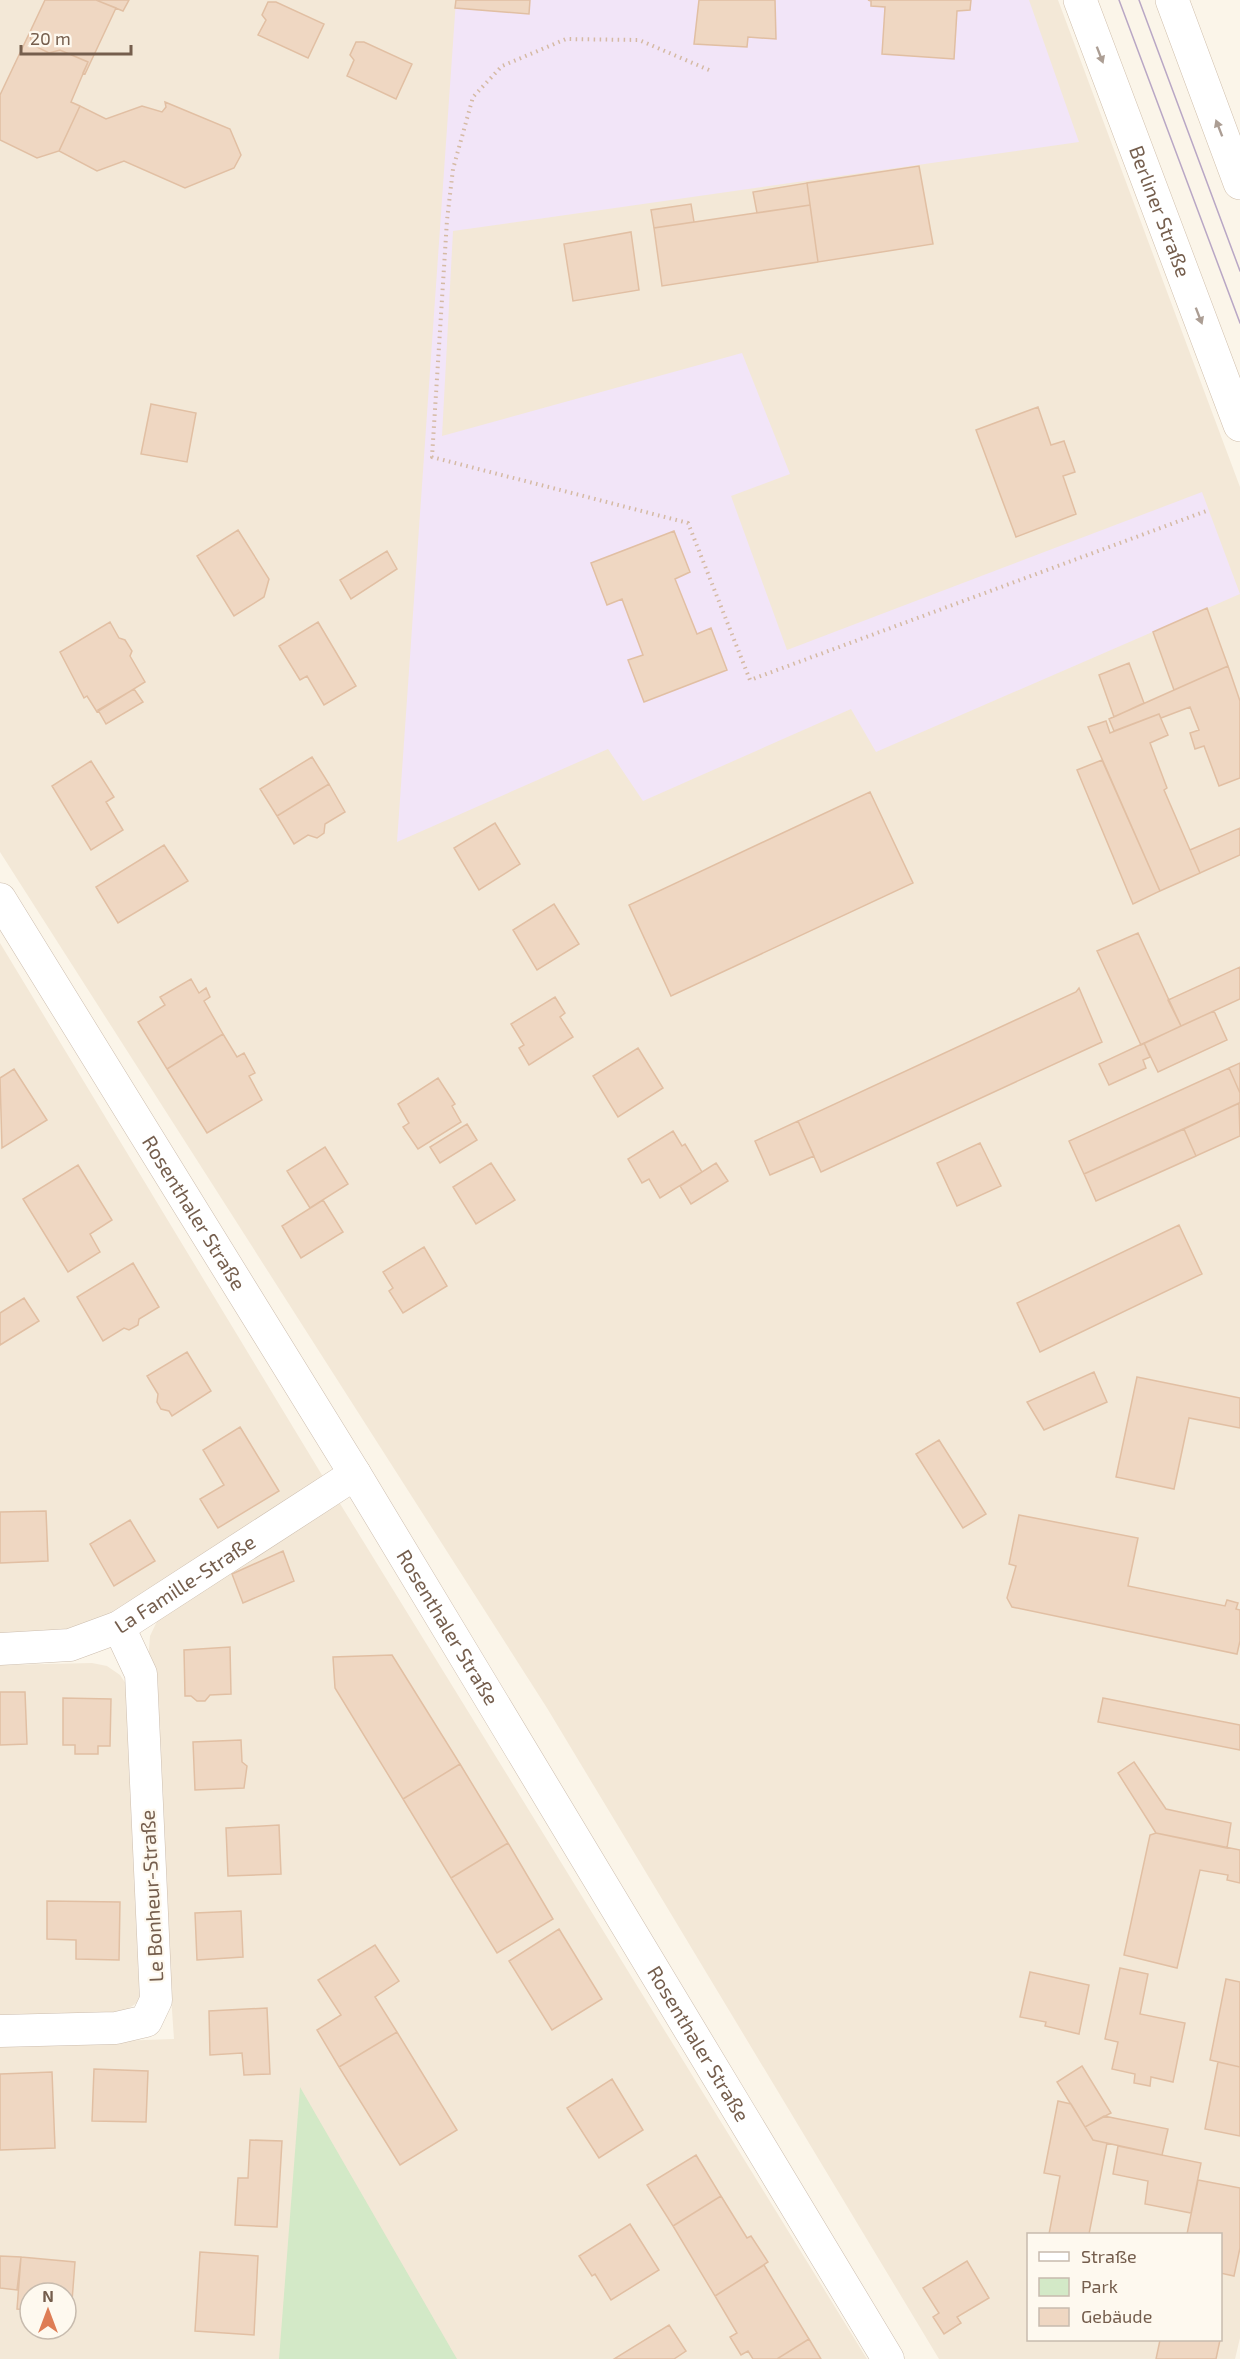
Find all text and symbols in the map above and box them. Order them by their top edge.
scale bar [21,18,130,56]
text: 20 m [30,27,71,49]
one-way arrow [1096,46,1106,64]
one-way arrow [1214,119,1224,137]
street label: Berliner Straße [1125,142,1196,280]
one-way arrow [1195,307,1204,325]
street label: Rosenthaler Straße [138,1131,251,1294]
street label: La Famille-Straße [110,1529,259,1638]
street label: Rosenthaler Straße [392,1545,504,1709]
street label: Le Bonheur-Straße [135,1809,167,1983]
street label: Rosenthaler Straße [643,1961,755,2125]
legend [1027,2233,1222,2341]
text: Straße [1081,2245,1137,2267]
text: Park [1081,2275,1118,2297]
north arrow [18,2281,78,2341]
text: N [42,2286,54,2305]
text: Gebäude [1081,2305,1152,2327]

